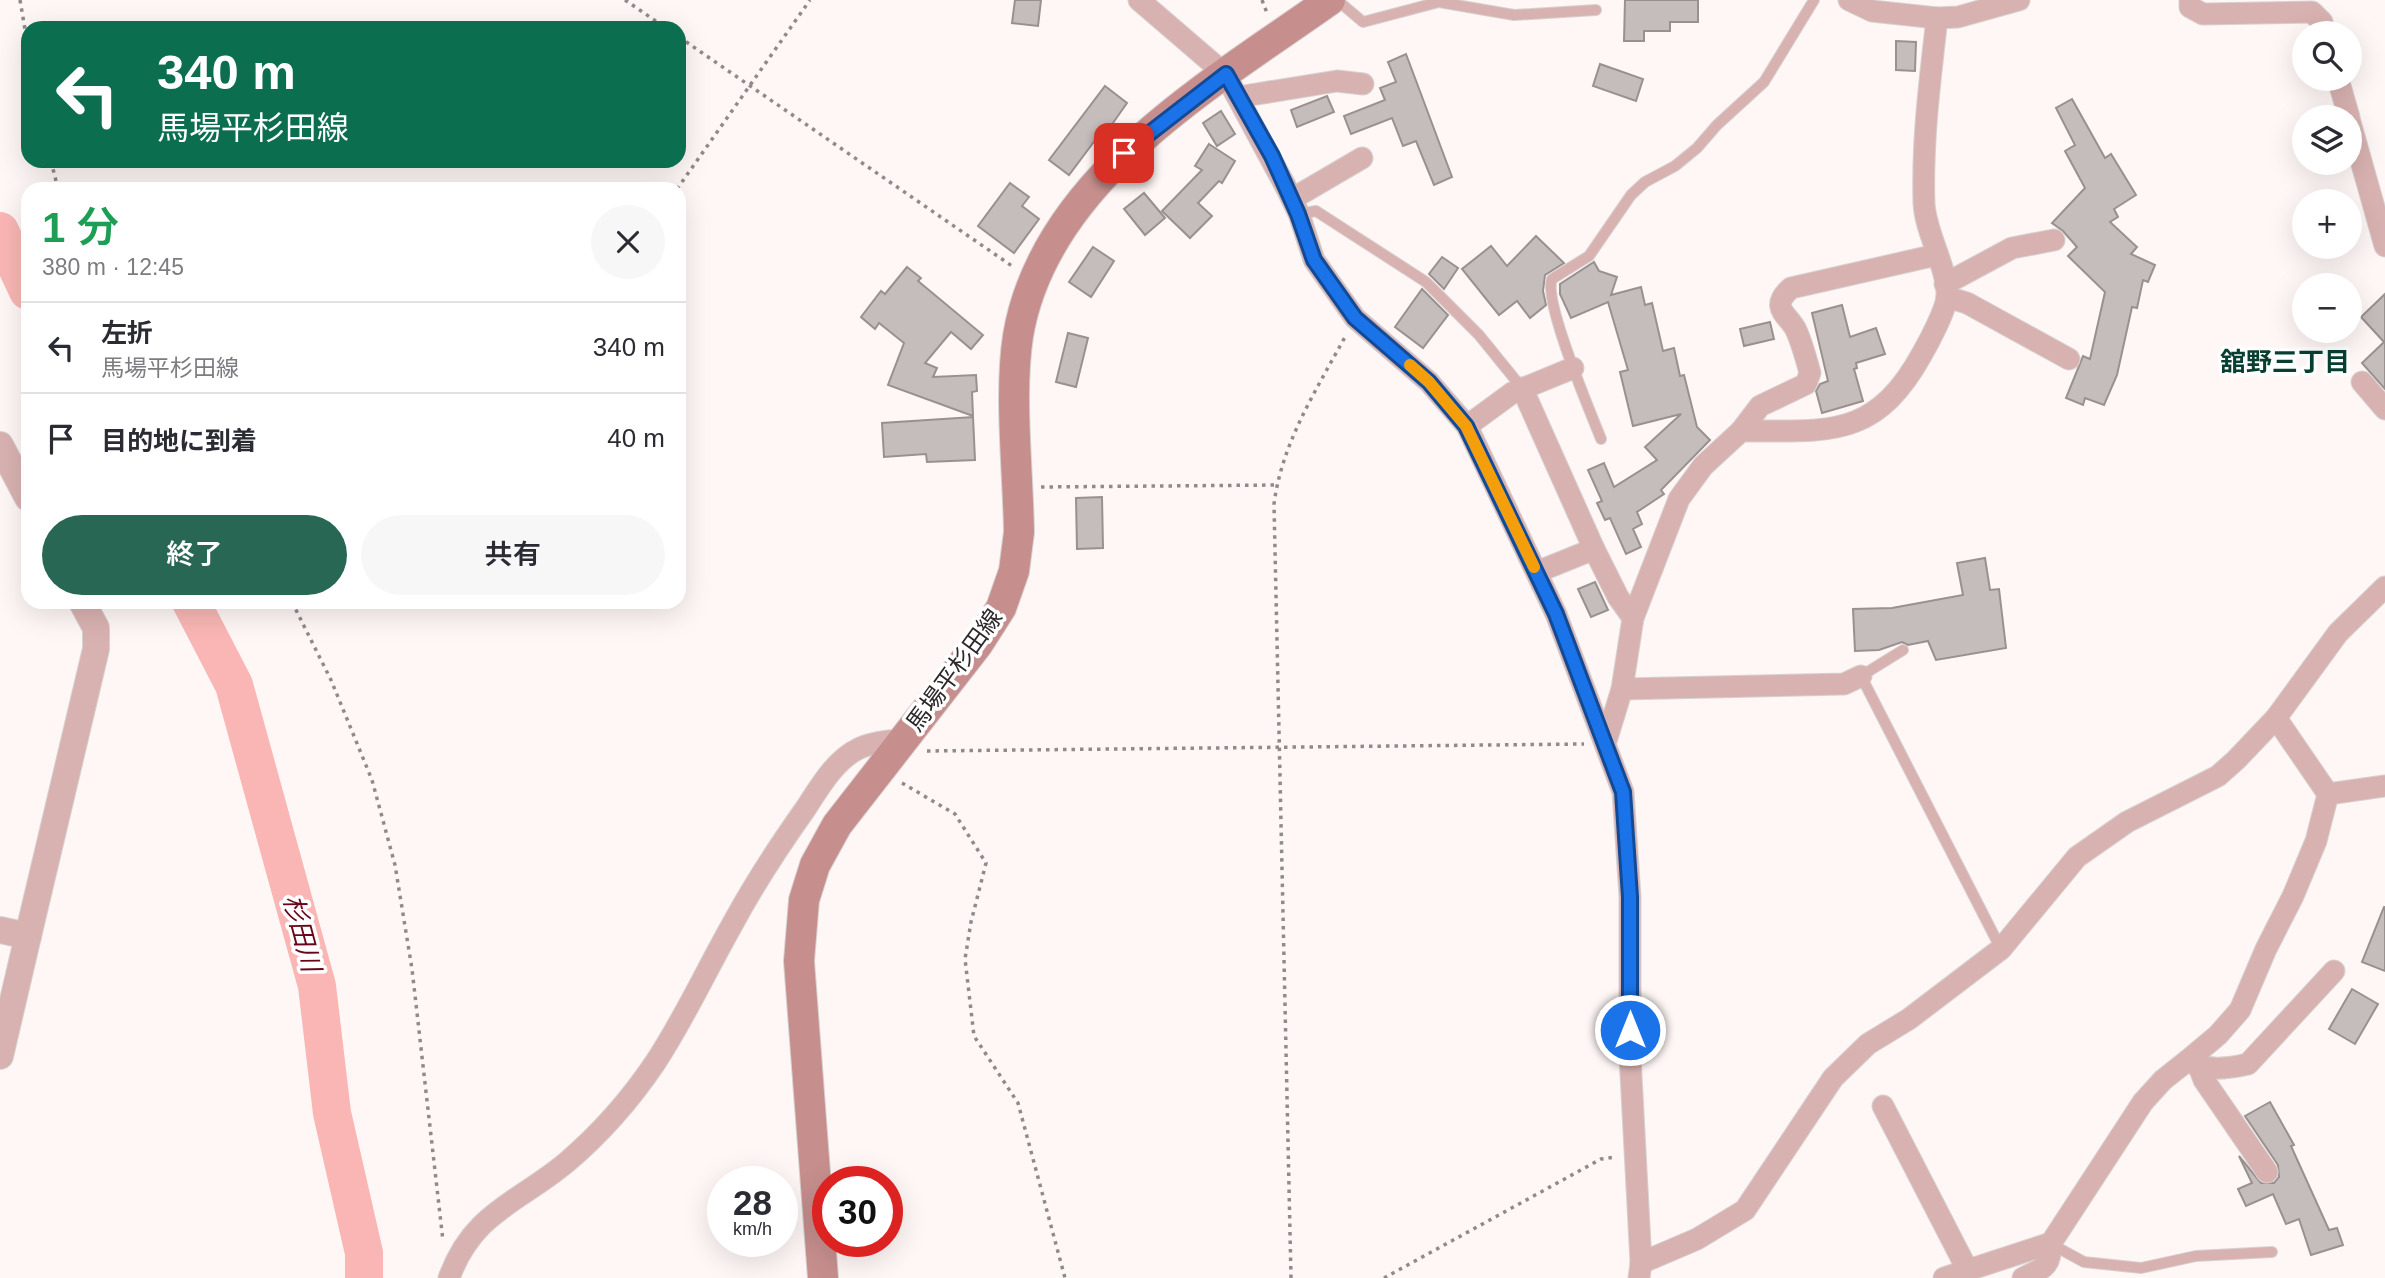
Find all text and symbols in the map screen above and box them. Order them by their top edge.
map controls [2292,21,2362,343]
button: search [2292,21,2362,91]
text: 340 m [157,45,296,99]
icon: left [42,49,133,140]
button: layers [2292,105,2362,175]
text: 馬場平杉田線 [157,110,349,146]
pin [1094,123,1154,183]
icon: arrive [1105,134,1143,172]
button: + [2292,189,2362,259]
text: 1 分 [42,204,119,251]
button: close [591,205,665,279]
text: 380 m · 12:45 [42,254,184,280]
button: − [2292,273,2362,343]
text: 左折 [101,318,153,348]
icon: left [42,329,80,367]
text: 340 m [593,332,665,362]
district label: 舘野三丁目 [2220,347,2350,377]
text: 馬場平杉田線 [101,355,239,381]
icon: arrive [42,420,80,458]
text: 40 m [607,423,665,453]
text: 目的地に到着 [101,426,257,456]
button: 終了 [42,515,347,595]
button: 共有 [361,515,665,595]
street label: 馬場平杉田線 [901,604,1007,736]
water label: 杉田川 [277,891,327,977]
position arrow [1593,993,1667,1067]
speed limit sign: 30 [812,1166,903,1257]
text: 28 [733,1183,772,1222]
text: km/h [733,1219,772,1239]

